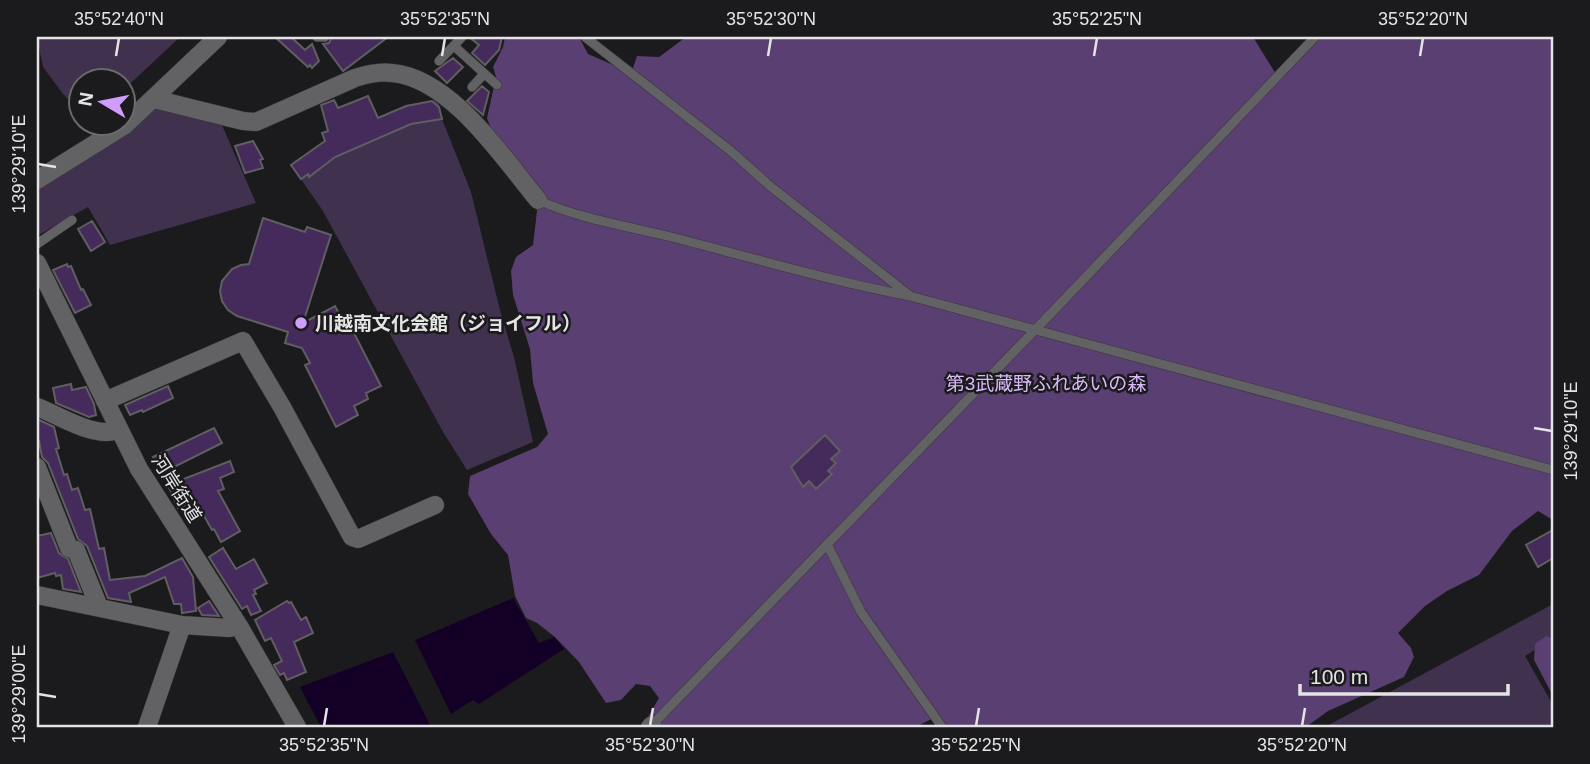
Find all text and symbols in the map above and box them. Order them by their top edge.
text: 35°52'40"N [74,9,164,29]
text: 35°52'35"N [400,9,490,29]
text: 35°52'30"N [726,9,816,29]
text: 35°52'25"N [1052,9,1142,29]
text: 35°52'20"N [1378,9,1468,29]
north arrow [66,66,136,136]
text: N [74,91,97,108]
text: 139°29'10"E [9,114,29,214]
place label: 川越南文化会館（ジョイフル） [315,313,581,334]
marker: 川越南文化会館（ジョイフル） [293,315,309,331]
park label: 第3武蔵野ふれあいの森 [946,373,1146,394]
text: 139°29'10"E [1561,381,1581,481]
street label: 河岸街道 [148,450,206,526]
text: 139°29'00"E [9,644,29,744]
scale bar [1300,652,1508,696]
text: 100 m [1310,665,1368,688]
text: 35°52'35"N [279,735,369,755]
text: 35°52'30"N [605,735,695,755]
text: 35°52'25"N [931,735,1021,755]
text: 35°52'20"N [1257,735,1347,755]

